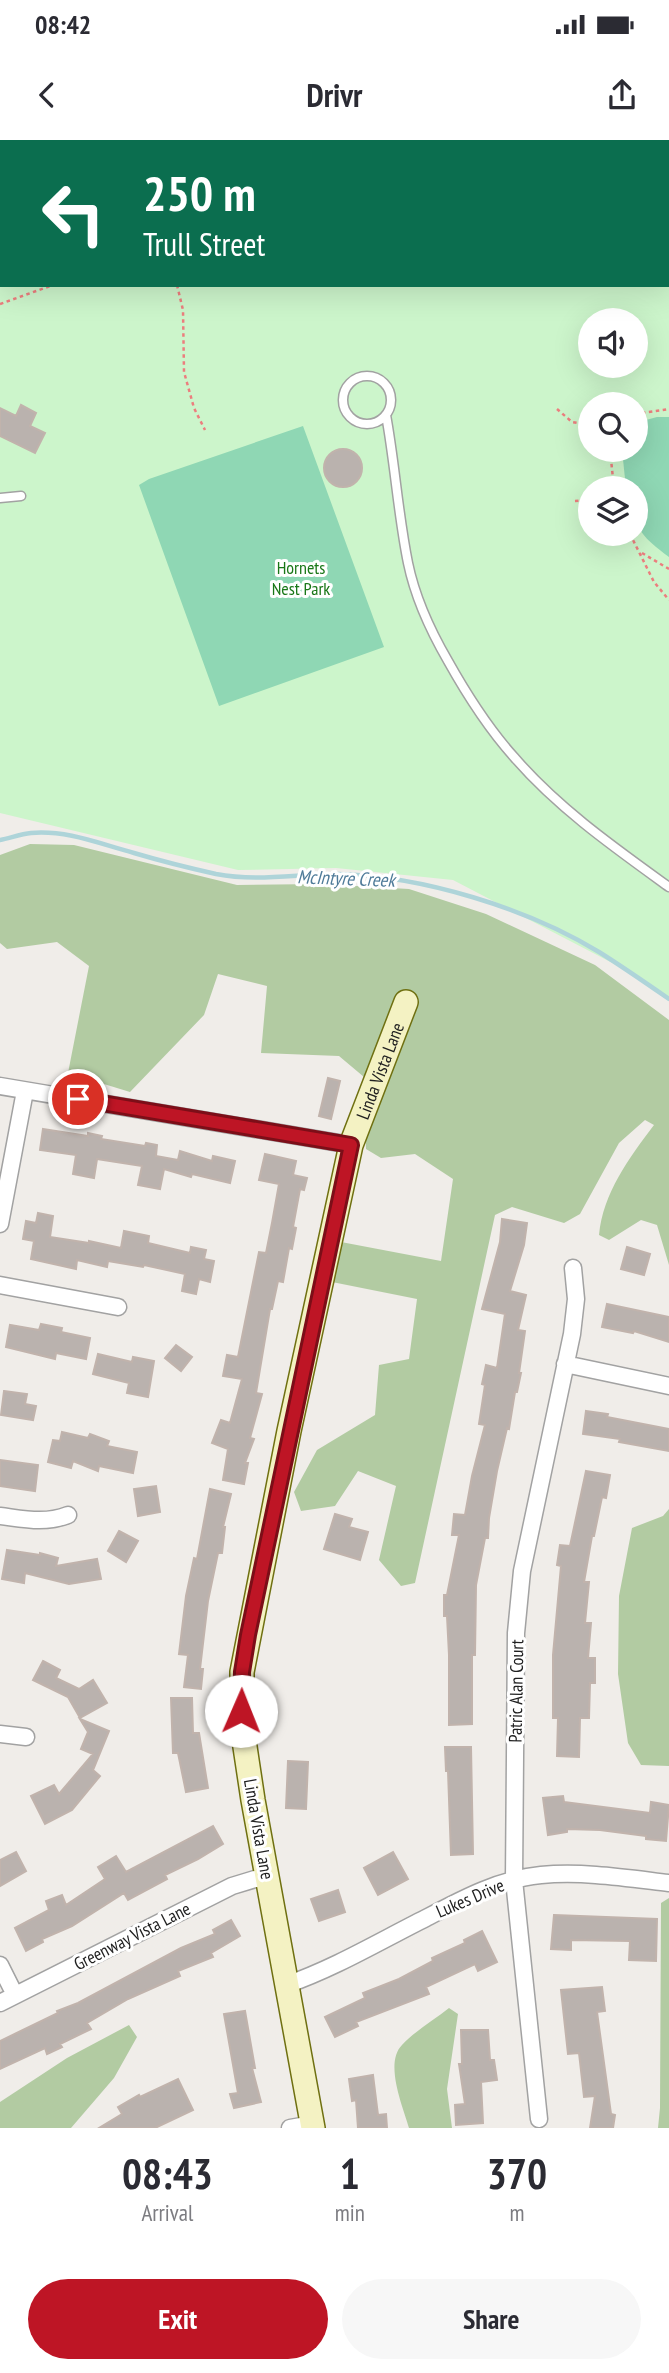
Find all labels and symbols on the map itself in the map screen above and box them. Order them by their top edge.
park label: Hornets Nest Park [272,556,330,600]
water label: McIntyre Creek [297,864,398,892]
street label: Linda Vista Lane [351,1019,409,1122]
pin [48,1069,108,1129]
street label: Patric Alan Court [504,1639,528,1743]
position arrow [204,1674,278,1748]
street label: Linda Vista Lane [239,1777,279,1881]
street label: Lukes Drive [432,1873,508,1923]
street label: Greenway Vista Lane [70,1897,194,1975]

